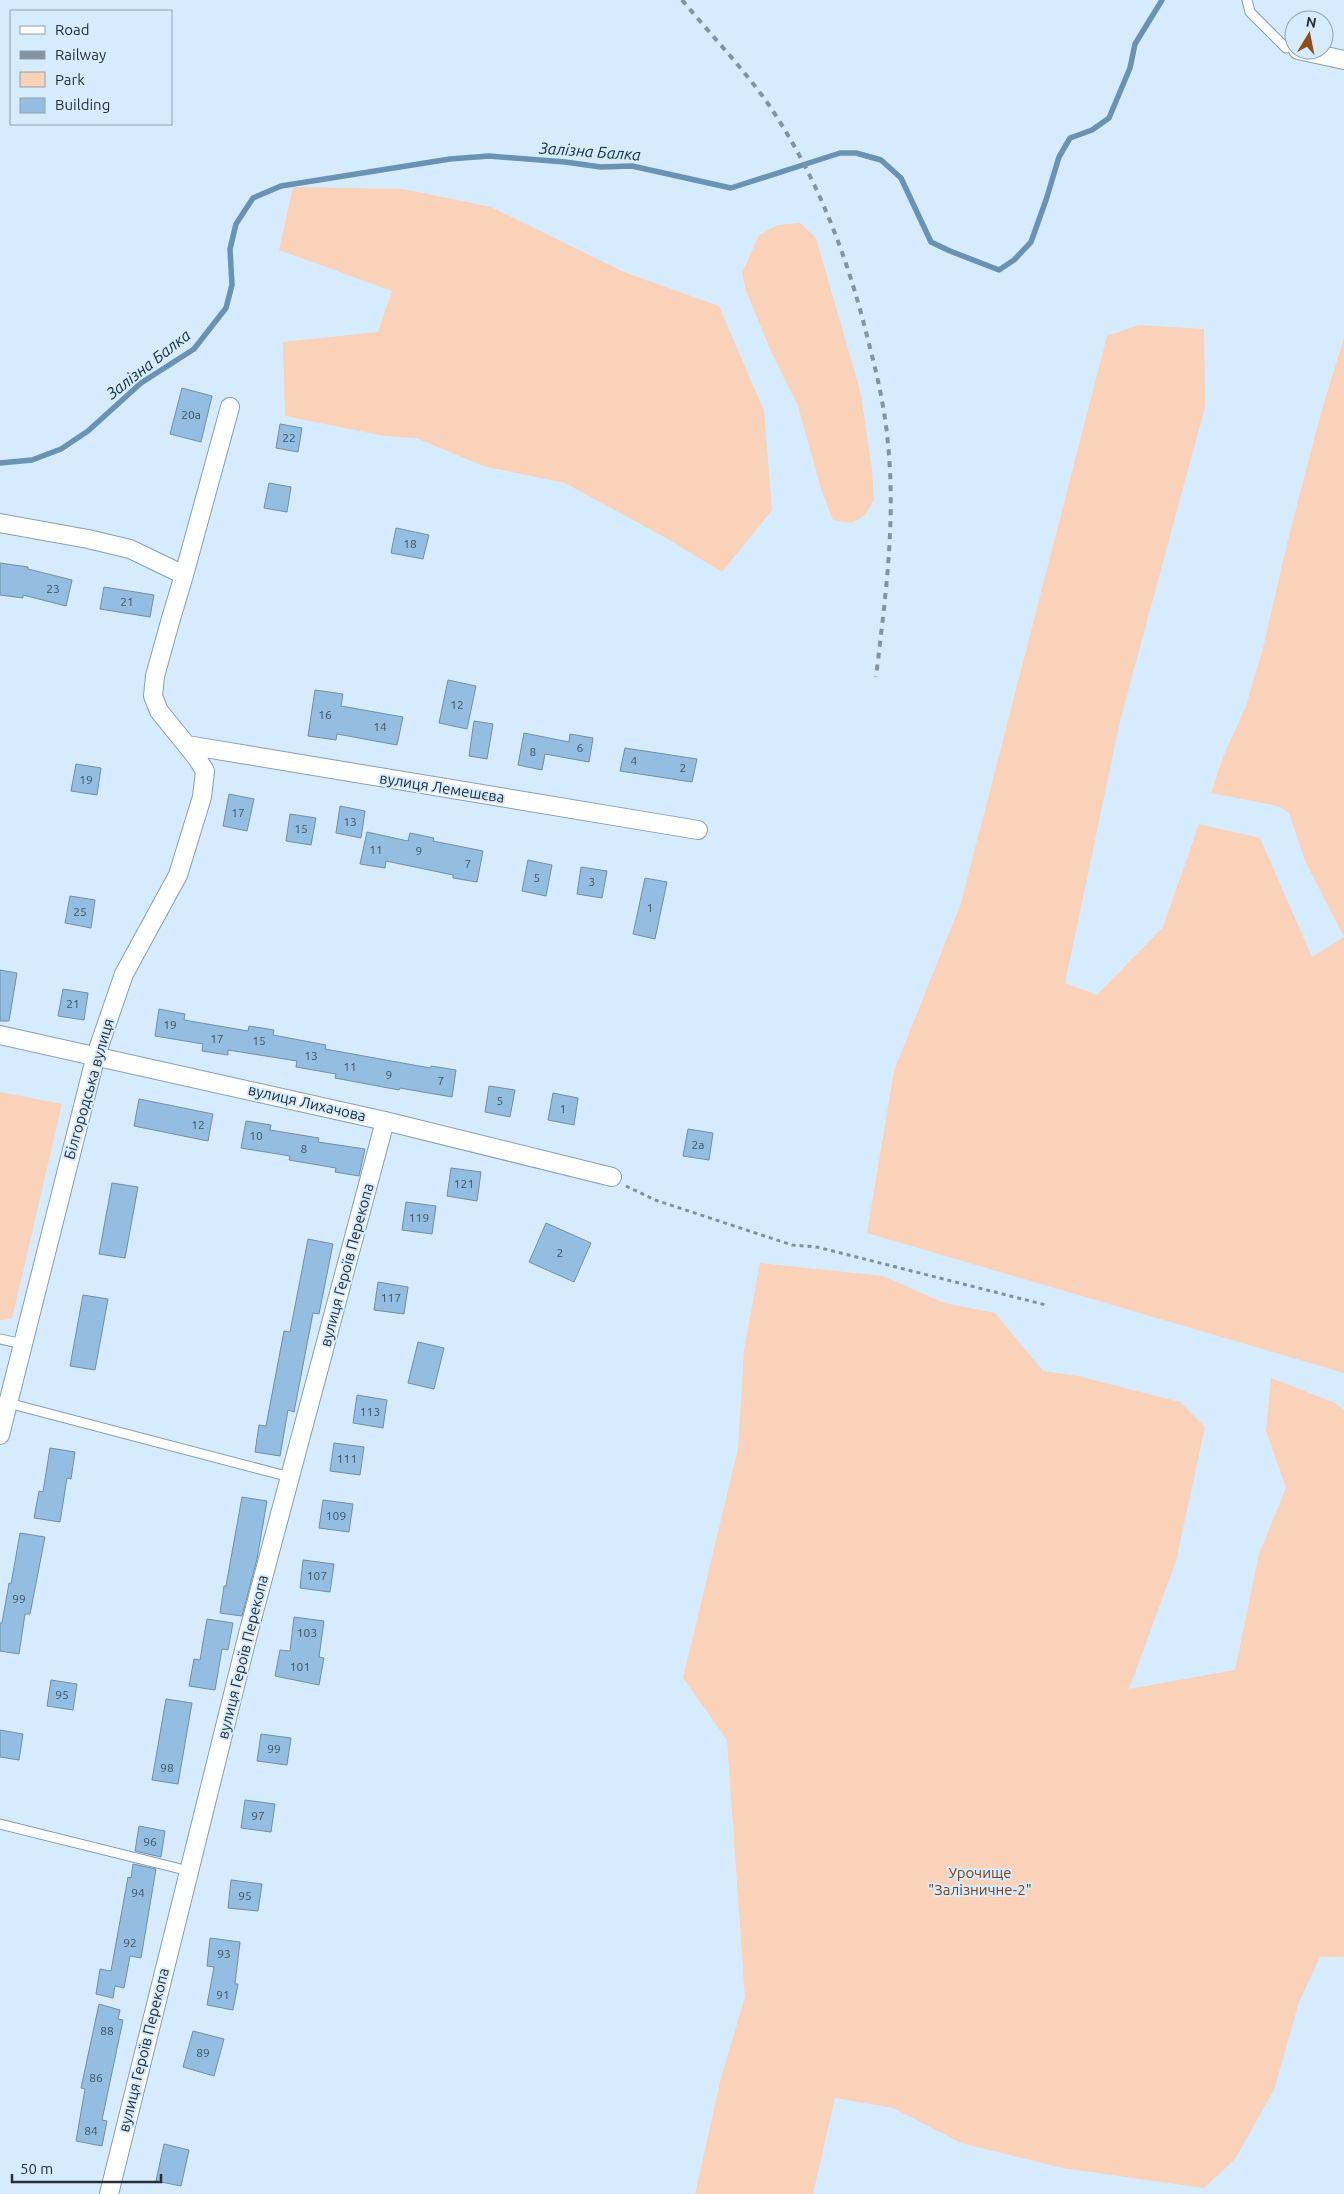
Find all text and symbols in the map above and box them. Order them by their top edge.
legend [10,10,172,125]
north arrow [1284,10,1334,60]
text: N [1305,13,1318,31]
text: Road [55,21,90,38]
text: Railway [55,46,106,63]
text: Park [55,71,85,88]
text: Building [55,96,110,113]
water label: Залізна Балка [538,138,642,164]
water label: Залізна Балка [102,325,194,403]
house number: 20а [181,408,201,421]
house number: 22 [282,431,296,444]
house number: 18 [403,537,417,550]
house number: 23 [46,582,60,595]
house number: 21 [120,595,134,608]
house number: 12 [450,698,464,711]
house number: 16 [318,708,332,721]
house number: 14 [373,720,387,733]
house number: 6 [577,741,584,754]
house number: 8 [530,745,537,758]
house number: 4 [631,754,638,767]
house number: 2 [680,761,686,774]
street label: вулиця Лемешєва [378,769,506,806]
house number: 19 [79,773,93,786]
house number: 17 [231,806,245,819]
house number: 13 [343,815,357,828]
house number: 15 [294,822,308,835]
house number: 11 [369,843,383,856]
house number: 9 [416,844,422,857]
house number: 7 [465,857,471,870]
house number: 5 [534,871,540,884]
house number: 3 [589,875,595,888]
house number: 1 [647,901,653,914]
house number: 25 [73,905,87,918]
house number: 21 [66,997,80,1010]
street label: Білгородська вулиця [60,1016,117,1161]
house number: 19 [163,1018,177,1031]
house number: 17 [210,1032,224,1045]
house number: 15 [252,1034,266,1047]
house number: 13 [304,1049,318,1062]
house number: 11 [343,1060,357,1073]
house number: 9 [386,1068,392,1081]
house number: 7 [438,1074,444,1087]
street label: вулиця Лихачова [247,1081,368,1124]
house number: 5 [497,1094,503,1107]
house number: 1 [560,1102,566,1115]
house number: 12 [191,1118,205,1131]
house number: 10 [249,1129,263,1142]
house number: 2а [692,1138,704,1151]
house number: 8 [301,1142,308,1155]
house number: 121 [454,1177,474,1190]
street label: вулиця Героїв Перекопа [316,1181,377,1348]
house number: 119 [409,1211,429,1224]
house number: 2 [557,1246,563,1259]
house number: 117 [381,1291,401,1304]
house number: 113 [360,1405,380,1418]
house number: 111 [337,1452,357,1465]
house number: 109 [326,1509,346,1522]
house number: 107 [307,1569,327,1582]
street label: вулиця Героїв Перекопа [214,1573,271,1741]
house number: 99 [12,1592,26,1605]
house number: 103 [297,1626,317,1639]
house number: 101 [290,1660,310,1673]
house number: 95 [55,1688,69,1701]
house number: 99 [267,1742,281,1755]
house number: 98 [160,1761,174,1774]
house number: 97 [251,1809,265,1822]
house number: 96 [143,1835,157,1848]
park label: Урочище "Залізничне-2" [928,1864,1032,1898]
house number: 94 [131,1886,145,1899]
house number: 95 [238,1889,252,1902]
house number: 92 [123,1936,137,1949]
house number: 93 [217,1947,231,1960]
street label: вулиця Героїв Перекопа [115,1966,172,2134]
house number: 91 [216,1988,230,2001]
house number: 88 [100,2024,114,2037]
house number: 89 [196,2046,210,2059]
house number: 86 [89,2071,103,2084]
house number: 84 [84,2124,98,2137]
scale bar [12,2152,161,2184]
text: 50 m [20,2160,53,2177]

